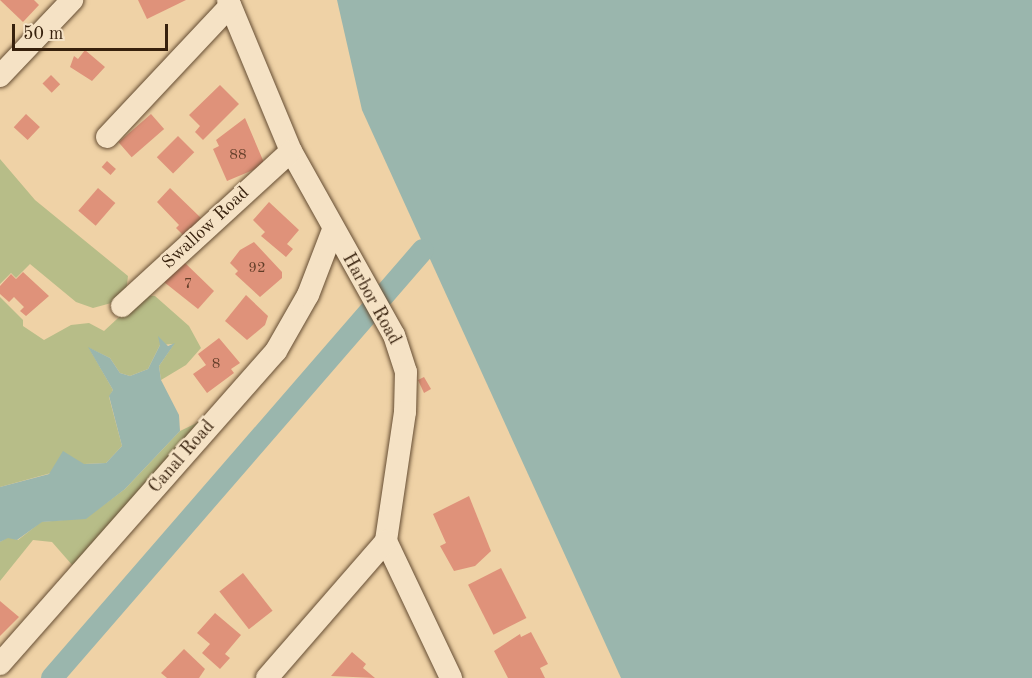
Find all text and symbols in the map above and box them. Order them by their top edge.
scale bar [15,12,171,50]
text: 50 m [23,25,63,43]
house number: 88 [229,147,247,165]
street label: Swallow Road [158,182,254,274]
street label: Harbor Road [337,250,405,348]
house number: 92 [248,260,266,278]
house number: 7 [184,276,192,294]
house number: 8 [212,356,220,374]
street label: Canal Road [144,416,220,498]

